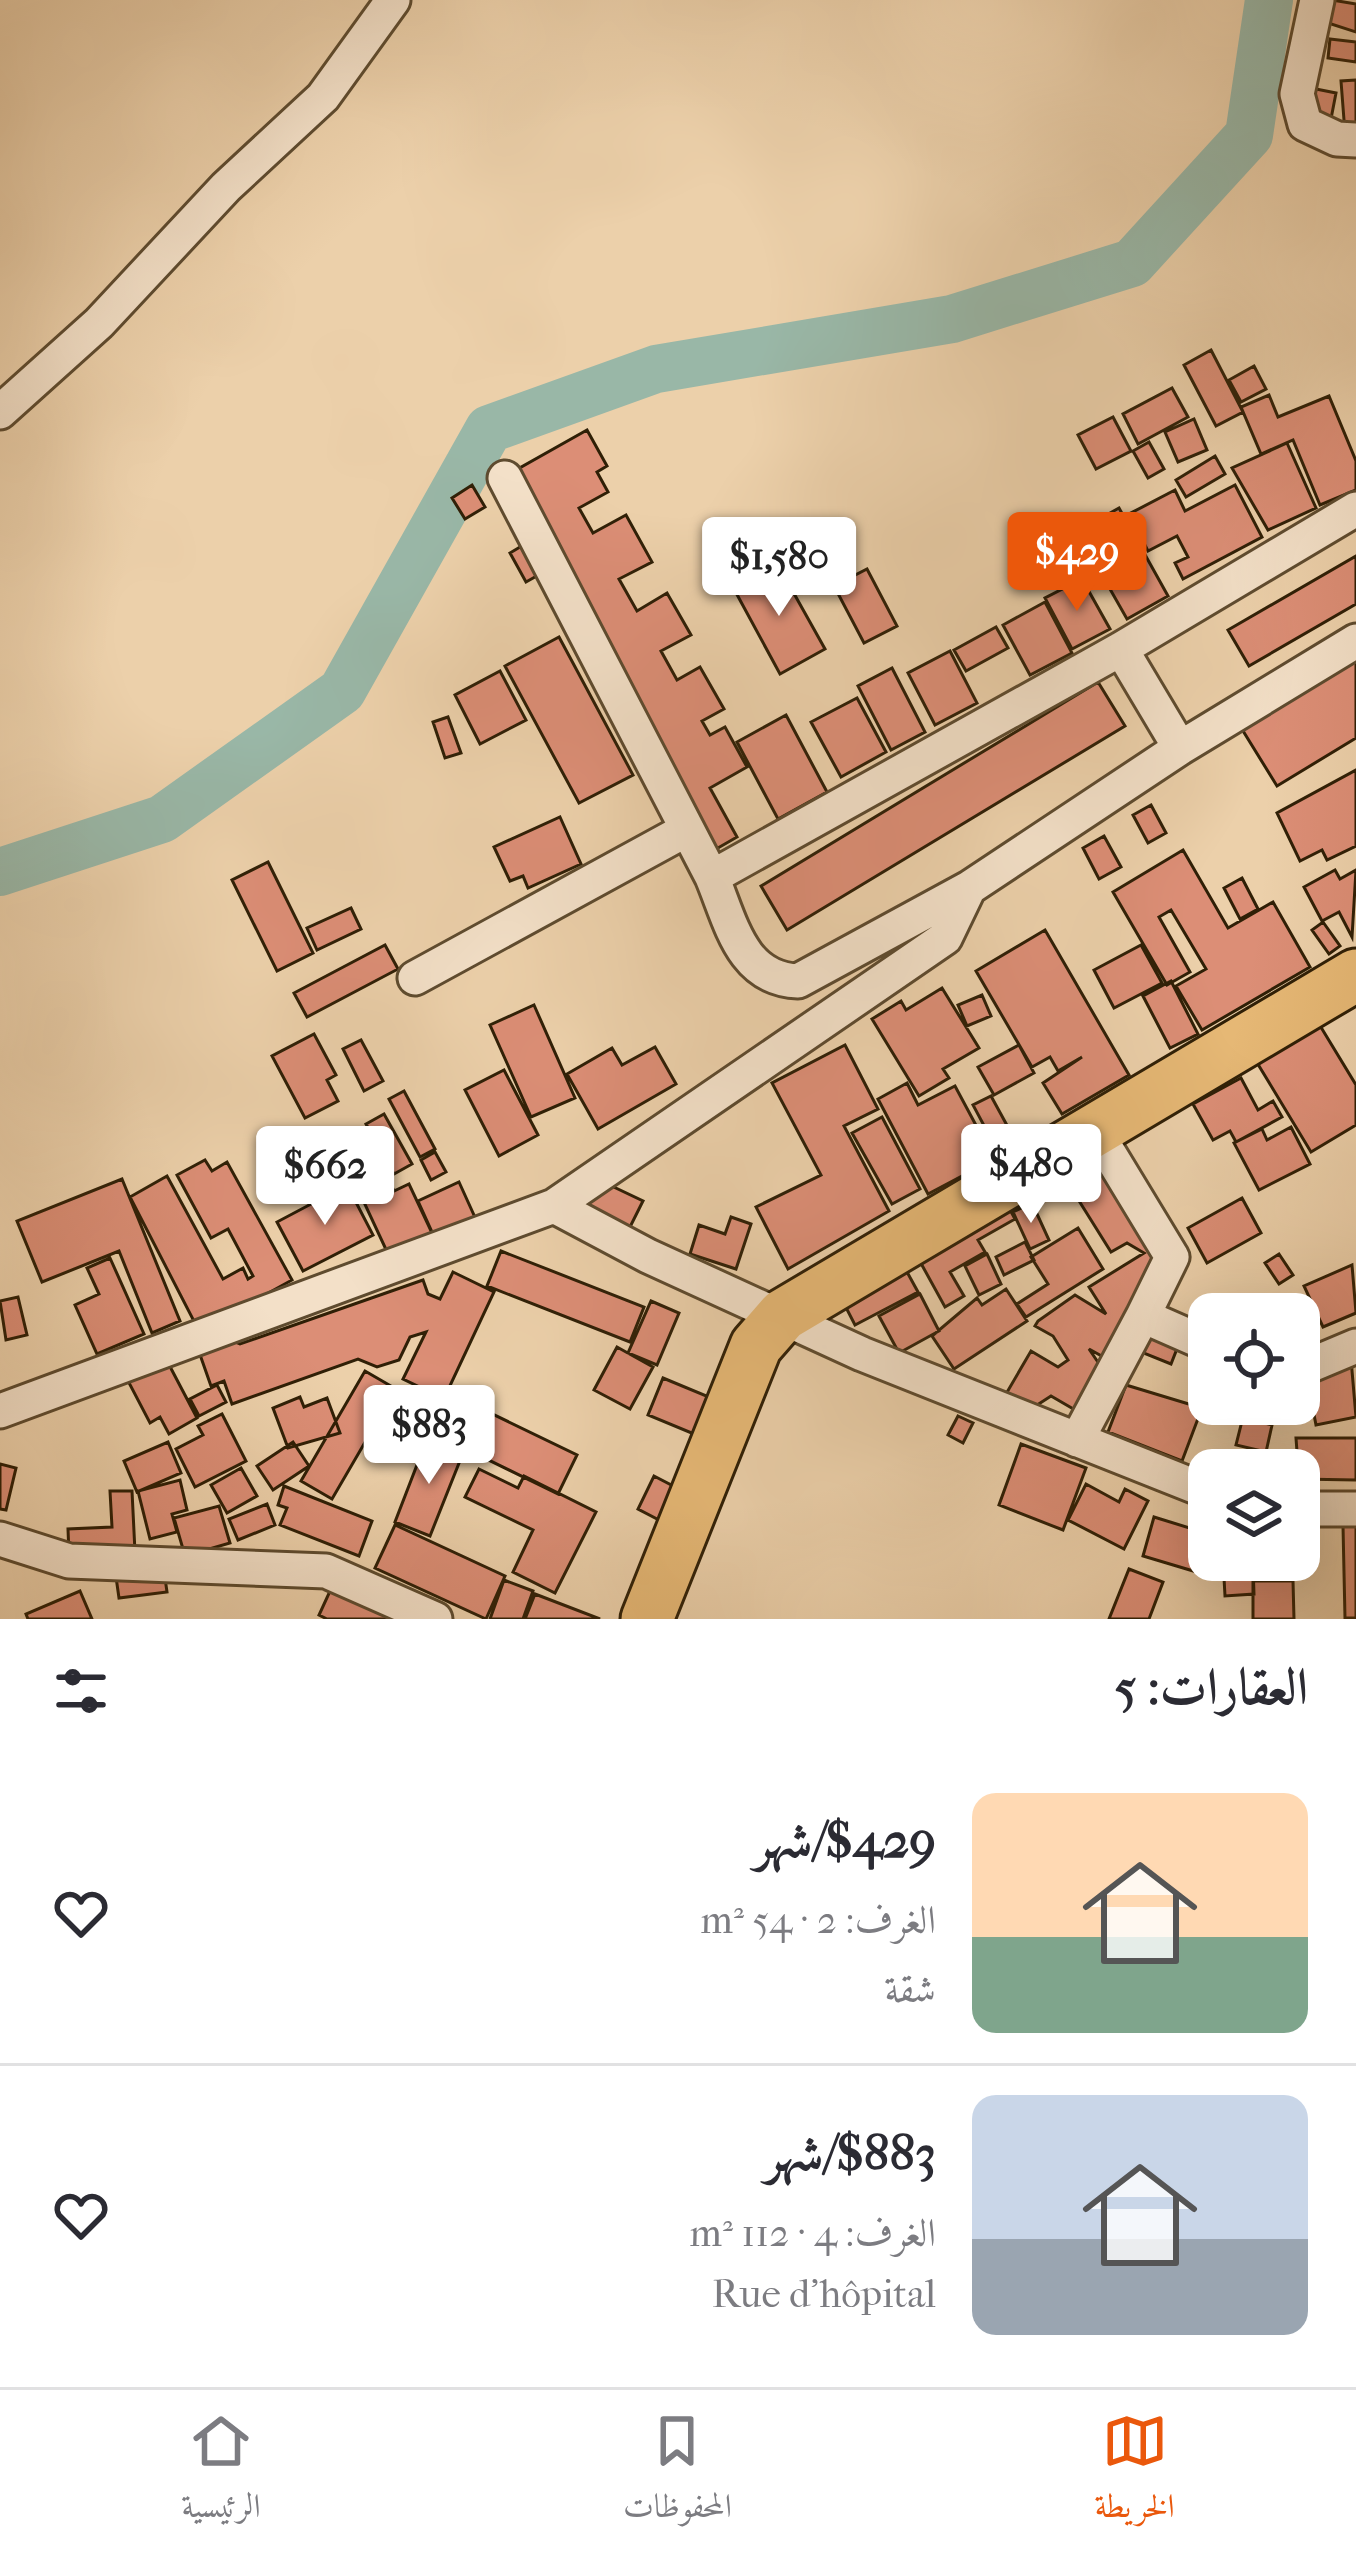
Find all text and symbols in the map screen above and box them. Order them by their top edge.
pin: $429 [1006,512,1148,614]
pin: $1,580 [681,517,877,619]
text: $429 [1035,528,1120,574]
text: $1,580 [729,533,829,579]
pin: $480 [960,1124,1102,1226]
pin: $662 [254,1126,396,1228]
text: $480 [988,1140,1074,1186]
text: $662 [283,1142,367,1188]
map controls [1188,1293,1320,1581]
button: locate [1188,1293,1320,1425]
pin: $883 [358,1385,500,1487]
text: $883 [391,1401,467,1447]
button: layers [1188,1449,1320,1581]
text: العقارات: 5 [1114,1657,1308,1717]
icon: filters [48,1658,114,1724]
text: $429/شهر [754,1810,936,1870]
icon: home [1068,1841,1212,1985]
icon: heart [48,1880,114,1946]
text: الغرف: 2 · 54 m² [701,1897,936,1943]
text: شقة [884,1966,936,2012]
text: $883/شهر [765,2123,936,2183]
icon: home [1068,2143,1212,2287]
icon: heart [48,2182,114,2248]
text: الغرف: 4 · 112 m² [690,2210,936,2256]
text: Rue d'hôpital [712,2271,936,2317]
tab: الرئيسية [181,2408,261,2538]
tab: المحفوظات [623,2408,732,2538]
tab: الخريطة [1094,2408,1175,2538]

